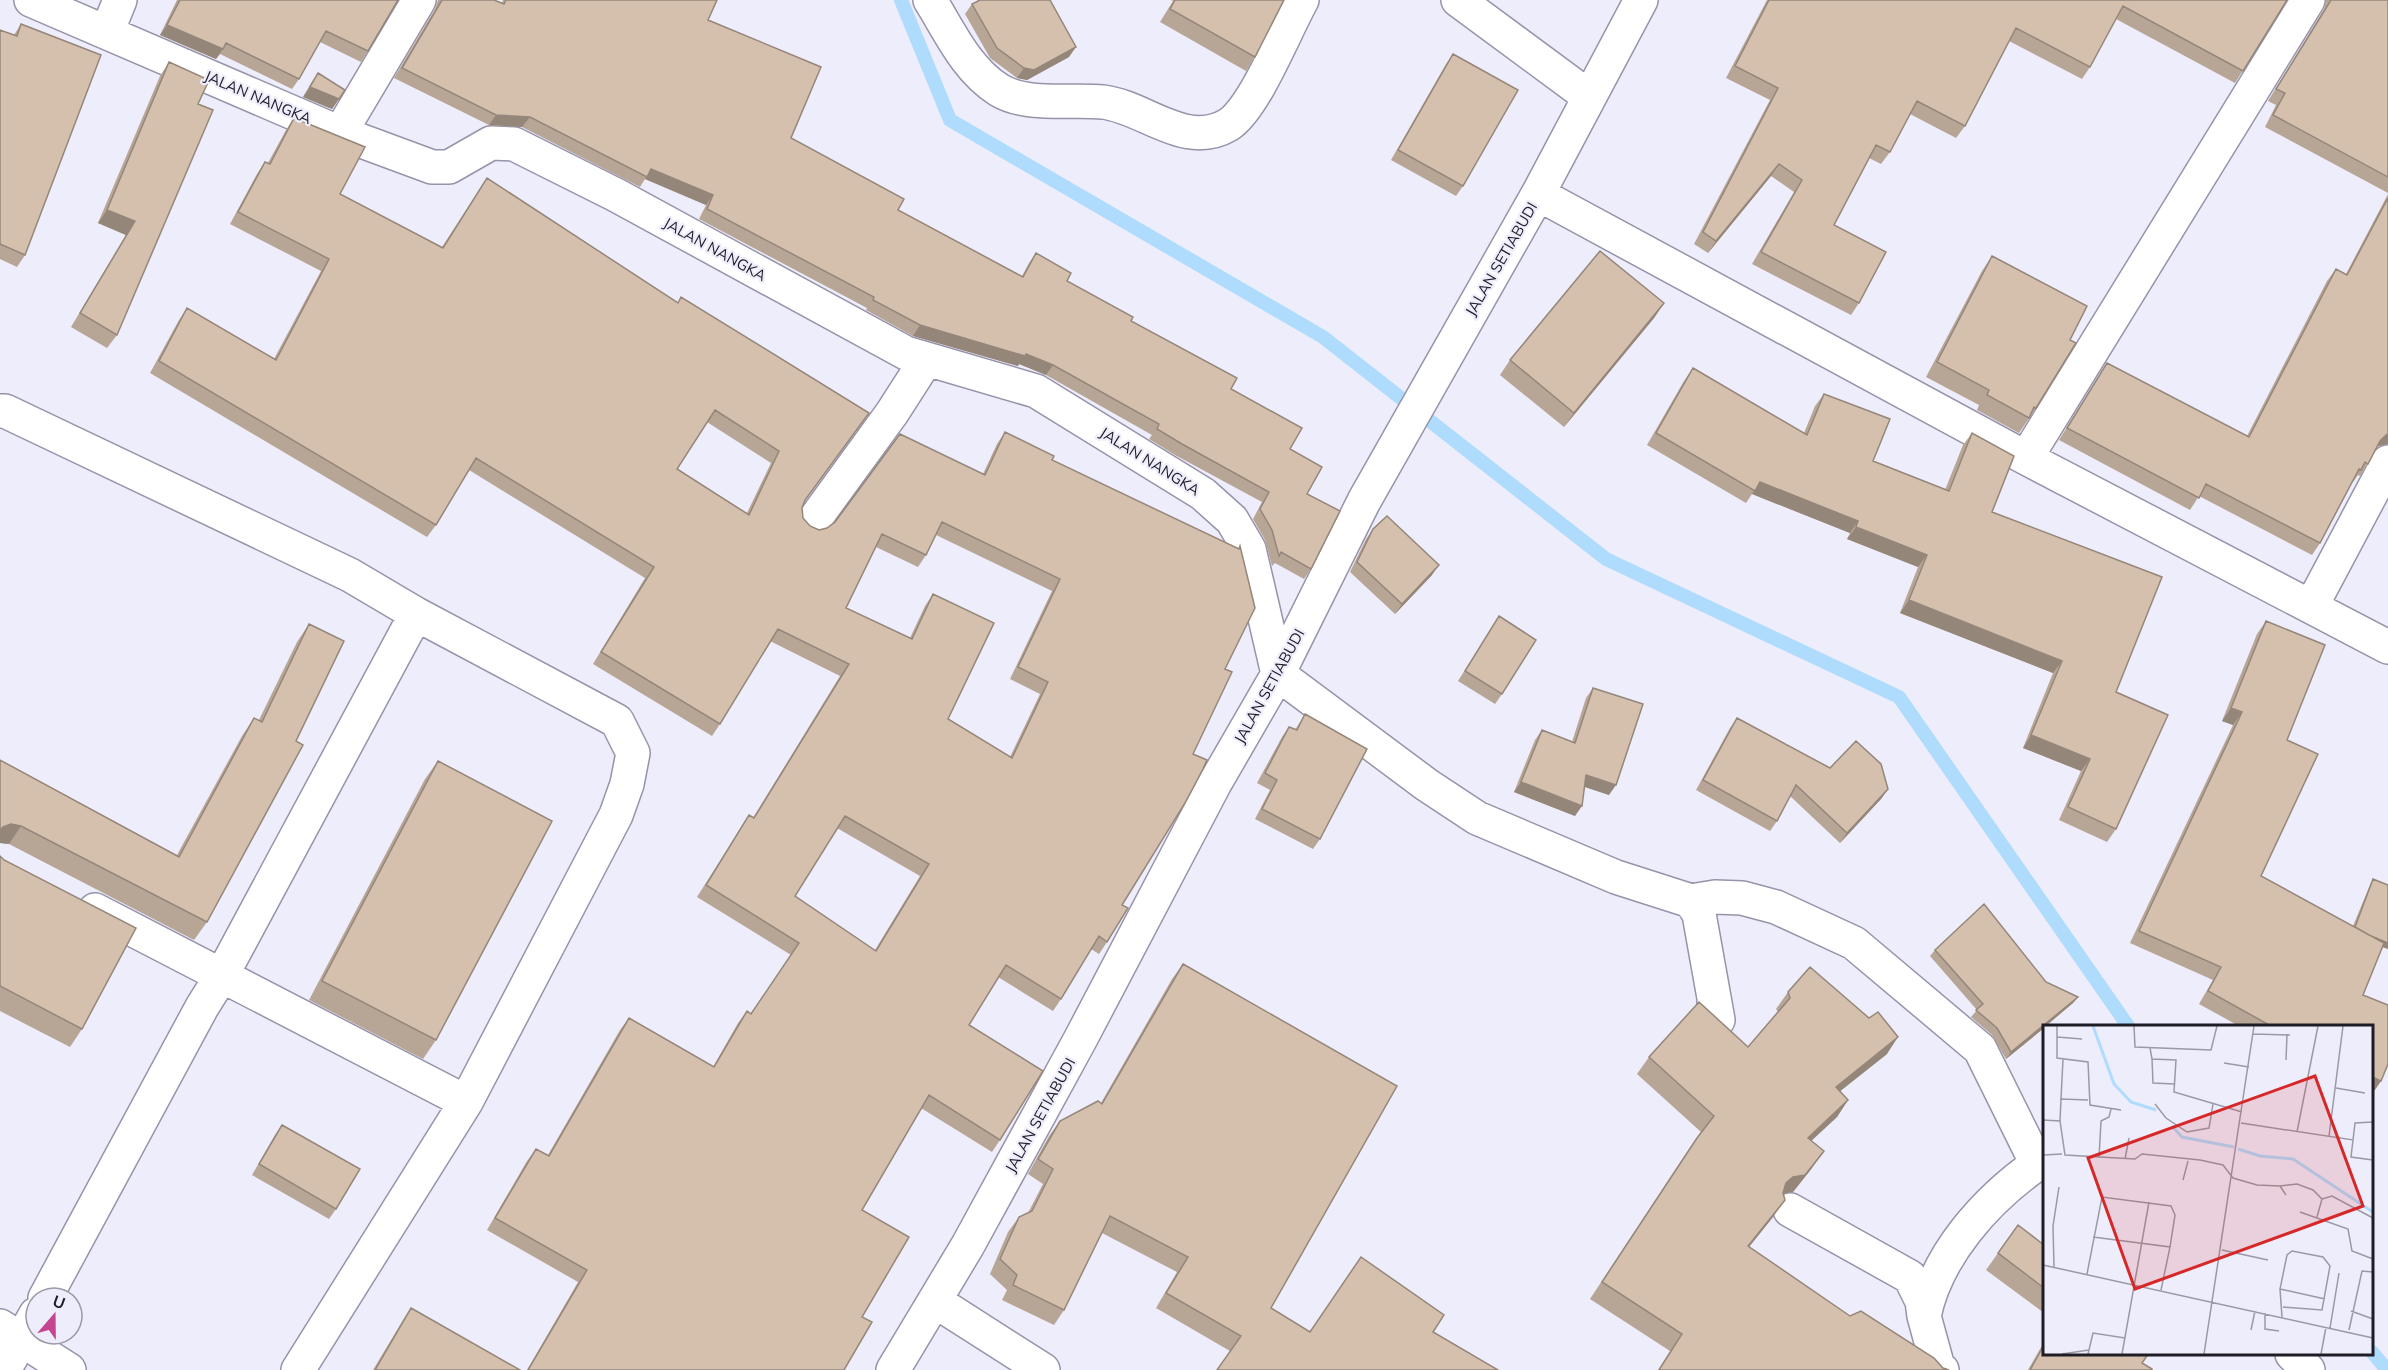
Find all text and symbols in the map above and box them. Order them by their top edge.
street label: JALAN NANGKA [202,66,314,128]
street label: JALAN SETIABUDI [1461,199,1541,319]
street label: JALAN NANGKA [660,213,770,285]
street label: JALAN NANGKA [1096,423,1204,499]
street label: JALAN SETIABUDI [1230,625,1308,747]
inset map [2043,1025,2373,1355]
street label: JALAN SETIABUDI [1001,1054,1079,1176]
north arrow [24,1286,84,1346]
text: U [50,1290,68,1313]

